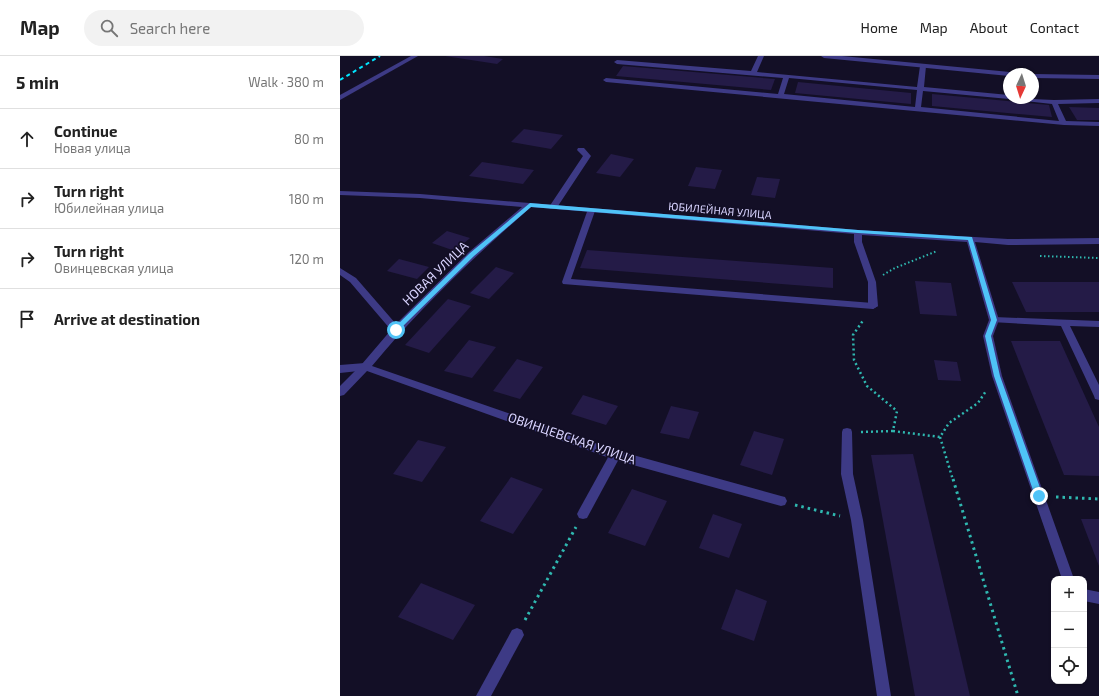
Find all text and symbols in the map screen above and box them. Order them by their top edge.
search box [84,10,364,46]
text: Map [20,16,60,39]
icon: search [98,17,120,39]
text: Search here [130,19,210,37]
text: Home [861,19,898,36]
text: Map [920,19,948,36]
text: About [970,19,1008,36]
text: Contact [1030,19,1079,36]
north arrow [1003,68,1039,104]
text: 5 min [16,72,59,92]
text: Walk · 380 m [248,74,324,90]
text: Continue [54,122,117,140]
icon: ahead [16,128,38,150]
text: 80 m [294,131,324,147]
text: Новая улица [54,140,131,156]
text: Turn right [54,182,124,200]
icon: right [16,188,38,210]
text: 180 m [289,191,324,207]
street label: ЮБИЛЕЙНАЯ УЛИЦА [668,199,772,221]
text: Юбилейная улица [54,200,164,216]
street label: НОВАЯ УЛИЦА [399,237,471,309]
text: Turn right [54,242,124,260]
icon: right [16,248,38,270]
text: 120 m [289,251,324,267]
text: Овинцевская улица [54,260,174,276]
icon: arrive [16,308,38,330]
text: Arrive at destination [54,310,200,328]
route start [387,321,405,339]
street label: ОВИНЦЕВСКАЯ УЛИЦА [506,409,638,467]
route end [1030,487,1048,505]
map controls [1051,576,1087,684]
button: + [1051,576,1087,612]
button: − [1051,612,1087,648]
button: locate [1051,648,1087,684]

